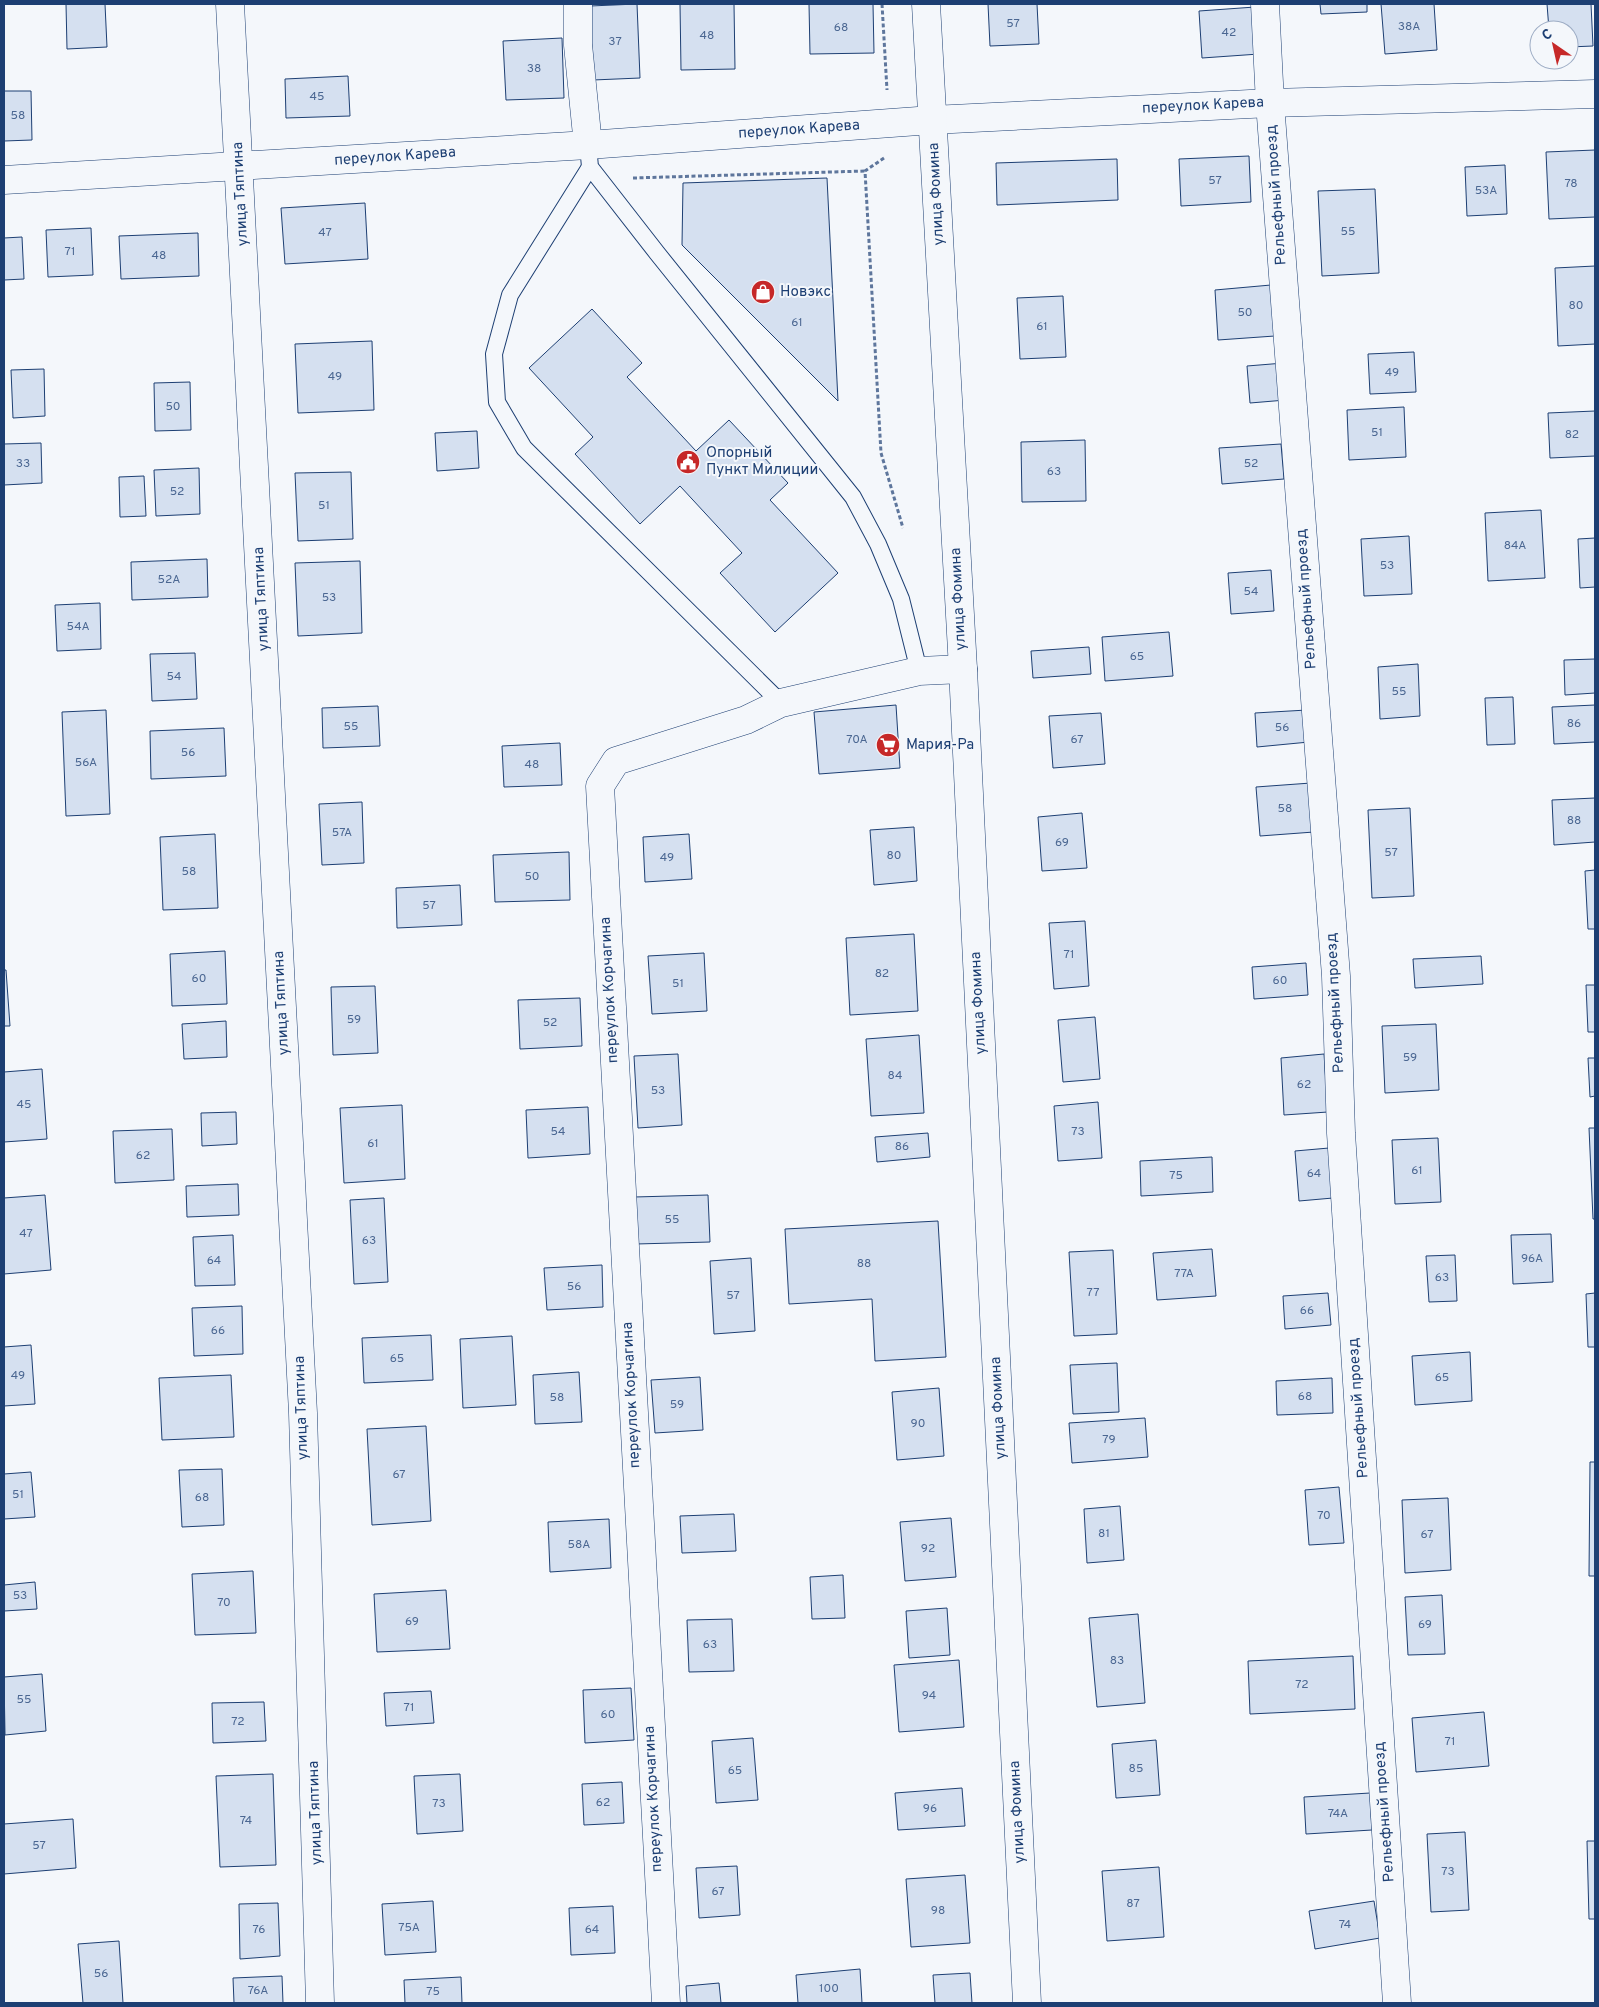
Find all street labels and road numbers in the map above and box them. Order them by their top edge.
street label: переулок Карева [1142,93,1264,119]
street label: переулок Карева [737,116,861,144]
street label: Рельефный проезд [1263,124,1291,266]
street label: улица Тяптина [229,141,253,247]
street label: улица Фомина [925,142,949,246]
street label: переулок Карева [333,143,457,171]
street label: Рельефный проезд [1293,528,1321,670]
street label: улица Тяптина [250,546,274,652]
street label: улица Фомина [947,547,971,651]
street label: переулок Корчагина [597,916,623,1064]
street label: Рельефный проезд [1323,932,1349,1074]
street label: улица Тяптина [270,950,294,1056]
street label: улица Фомина [967,951,991,1055]
street label: переулок Корчагина [619,1321,645,1469]
street label: Рельефный проезд [1345,1337,1373,1479]
street label: улица Тяптина [291,1355,313,1461]
street label: улица Фомина [987,1356,1011,1460]
street label: переулок Корчагина [641,1725,667,1873]
street label: Рельефный проезд [1371,1741,1399,1883]
street label: улица Тяптина [305,1760,327,1866]
street label: улица Фомина [1006,1760,1030,1864]

